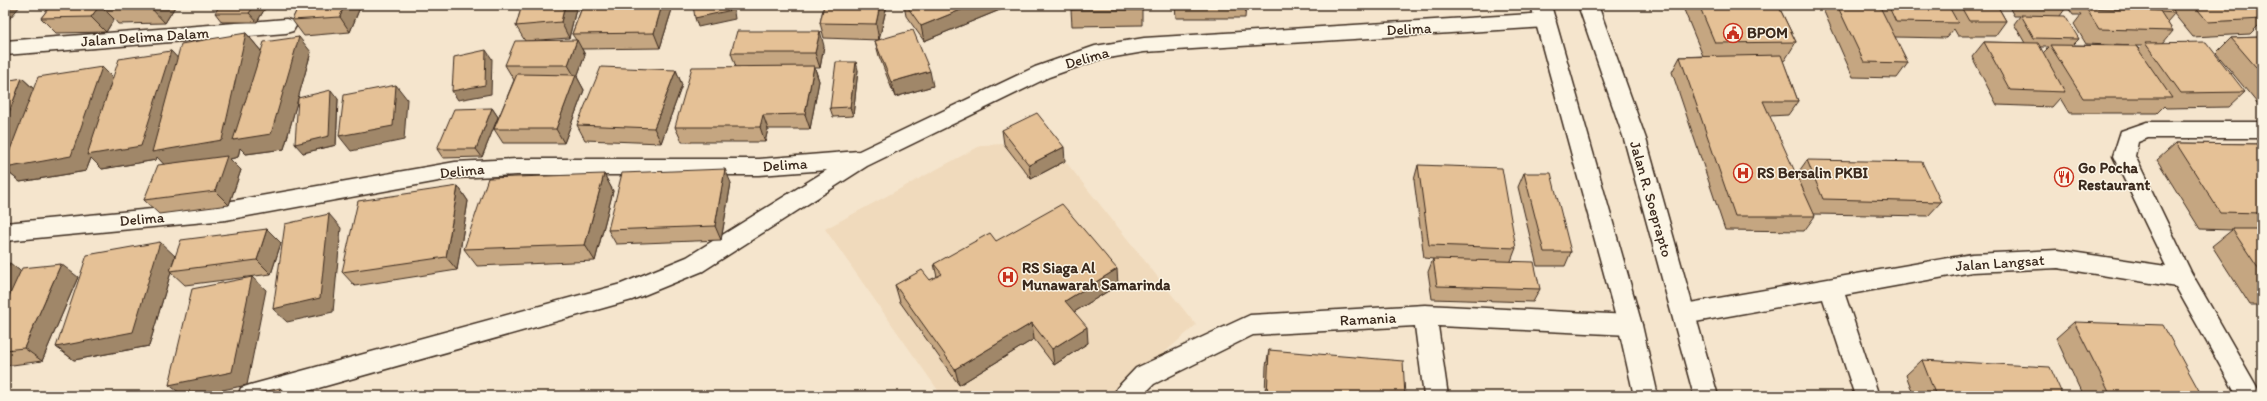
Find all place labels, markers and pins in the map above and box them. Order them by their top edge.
public building icon: BPOM [1722,22,1744,44]
place label: BPOM [1747,24,1788,42]
place label: Go Pocha Restaurant [2078,159,2150,194]
hospital icon: RS Bersalin PKBI [1732,162,1754,184]
place label: RS Bersalin PKBI [1757,164,1869,182]
restaurant icon: Go Pocha Restaurant [2053,166,2075,188]
place label: RS Siaga Al Munawarah Samarinda [1022,259,1171,294]
hospital icon: RS Siaga Al Munawarah Samarinda [997,266,1019,288]

